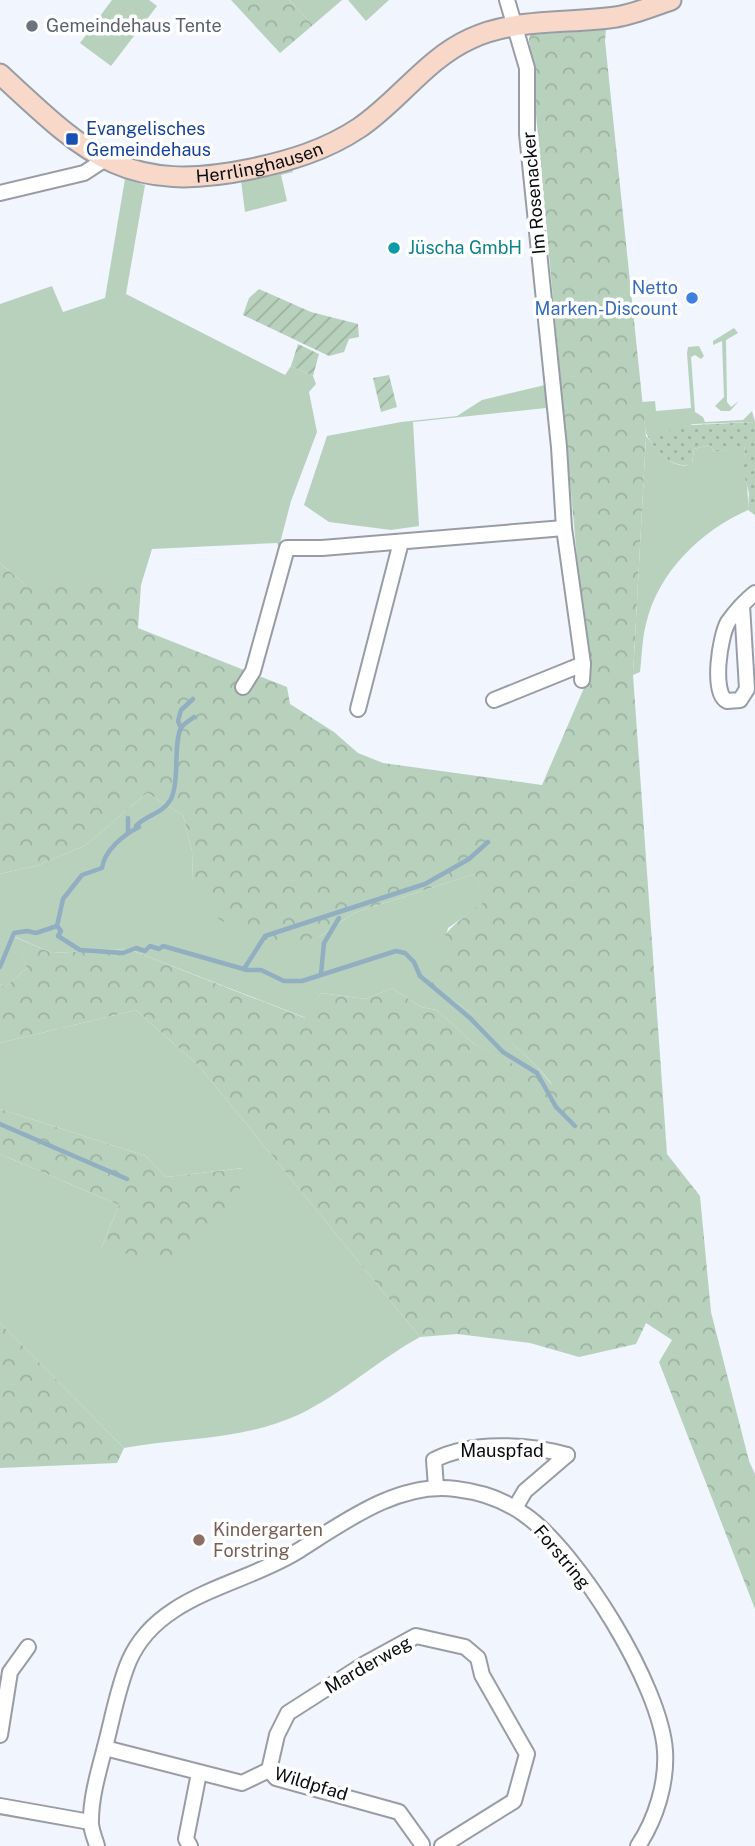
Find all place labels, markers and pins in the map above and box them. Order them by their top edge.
place label: Gemeindehaus Tente [46,15,222,36]
marker: Gemeindehaus Tente [24,18,40,34]
place label: Evangelisches Gemeindehaus [86,118,211,160]
marker: Evangelisches Gemeindehaus [64,131,80,147]
place label: Jüscha GmbH [408,237,522,258]
marker: Jüscha GmbH [386,240,402,256]
place label: Netto Marken-Discount [535,277,678,319]
marker: Netto Marken-Discount [684,290,700,306]
place label: Kindergarten Forstring [213,1519,323,1561]
marker: Kindergarten Forstring [191,1532,207,1548]

